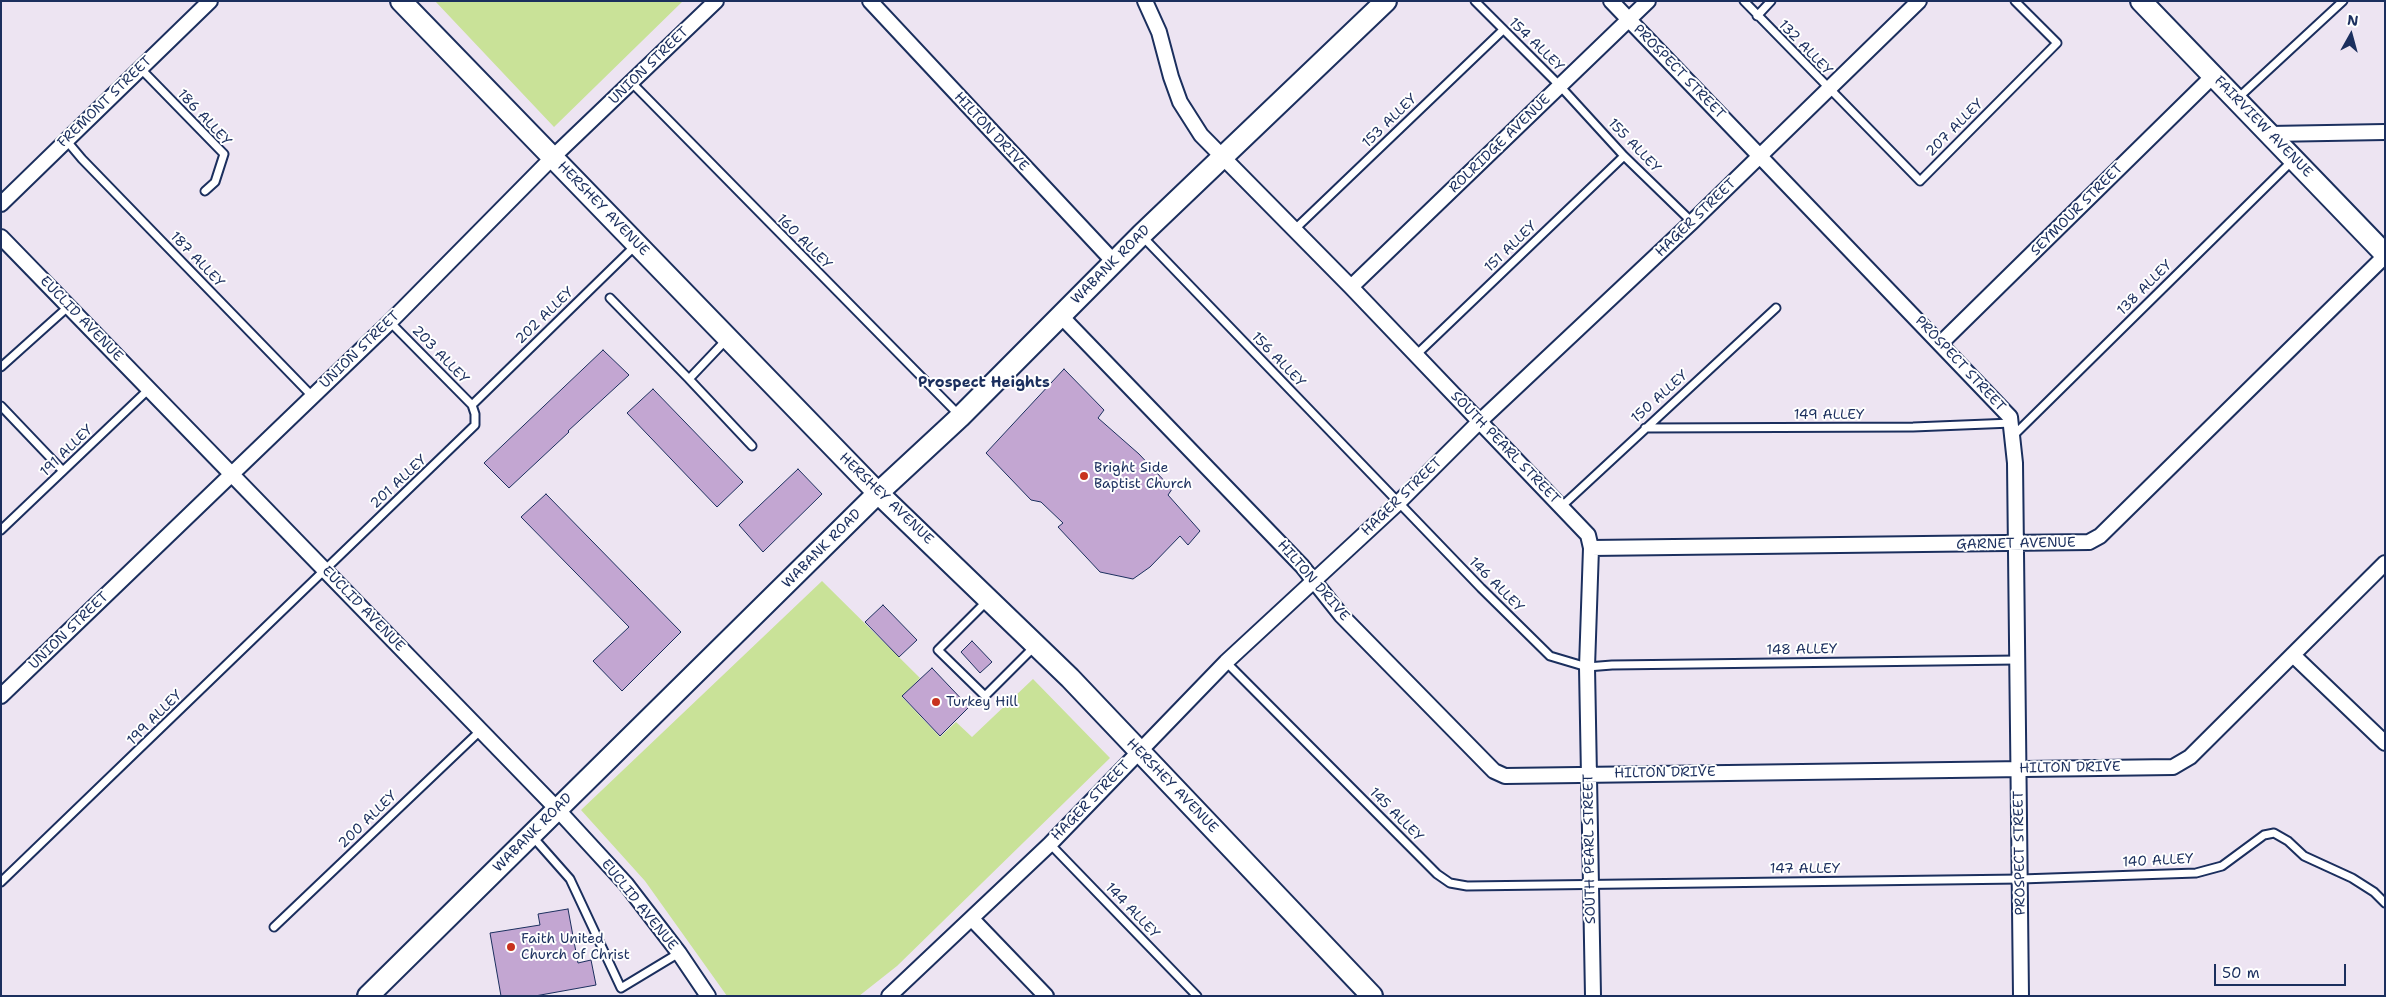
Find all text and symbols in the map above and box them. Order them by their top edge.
north arrow [2326,10,2376,60]
text: N [2346,11,2359,30]
street label: 154 ALLEY [1505,15,1567,75]
street label: 132 ALLEY [1775,17,1835,79]
street label: PROSPECT STREET [1630,21,1728,123]
street label: UNION STREET [606,24,692,108]
street label: FREMONT STREET [54,53,156,151]
street label: FAIRVIEW AVENUE [2210,73,2316,181]
street label: 186 ALLEY [174,86,234,150]
street label: HILTON DRIVE [950,89,1032,175]
street label: 153 ALLEY [1359,91,1421,151]
street label: ROLRIDGE AVENUE [1446,91,1554,197]
street label: 207 ALLEY [1923,96,1987,160]
street label: 155 ALLEY [1604,115,1664,177]
street label: HERSHEY AVENUE [554,158,652,260]
street label: SEYMOUR STREET [2027,160,2127,260]
street label: HAGER STREET [1652,175,1740,261]
street label: 160 ALLEY [773,211,835,273]
street label: 151 ALLEY [1481,218,1541,276]
street label: WABANK ROAD [1068,222,1154,308]
street label: 187 ALLEY [166,229,228,291]
street label: 138 ALLEY [2114,257,2176,319]
street label: EUCLID AVENUE [36,273,126,365]
street label: 202 ALLEY [512,284,578,348]
street label: UNION STREET [317,308,403,392]
street label: PROSPECT STREET [1911,313,2009,415]
street label: 203 ALLEY [408,322,472,388]
street label: 156 ALLEY [1248,329,1308,391]
street label: 150 ALLEY [1628,367,1692,427]
district label: Prospect Heights [918,374,1050,392]
street label: SOUTH PEARL STREET [1447,388,1563,508]
street label: 149 ALLEY [1794,407,1864,423]
street label: 191 ALLEY [37,422,97,480]
street label: HERSHEY AVENUE [835,450,937,548]
street label: 201 ALLEY [367,452,431,512]
street label: HAGER STREET [1358,454,1446,540]
place label: Bright Side Baptist Church [1094,460,1192,492]
marker: Bright Side Baptist Church [1078,470,1090,482]
street label: WABANK ROAD [779,506,865,592]
street label: GARNET AVENUE [1956,535,2076,553]
street label: HILTON DRIVE [1273,537,1353,625]
street label: 146 ALLEY [1465,554,1527,616]
street label: EUCLID AVENUE [318,563,408,655]
street label: UNION STREET [26,589,112,673]
street label: 148 ALLEY [1766,641,1838,659]
street label: 199 ALLEY [124,687,186,749]
place label: Turkey Hill [946,694,1018,710]
marker: Turkey Hill [930,696,942,708]
street label: HERSHEY AVENUE [1123,735,1221,837]
street label: HAGER STREET [1048,757,1134,845]
street label: HILTON DRIVE [2019,759,2121,777]
street label: HILTON DRIVE [1614,764,1716,782]
street label: SOUTH PEARL STREET [1580,774,1600,924]
street label: 145 ALLEY [1365,784,1427,846]
street label: 200 ALLEY [335,788,401,852]
street label: WABANK ROAD [490,790,576,876]
street label: PROSPECT STREET [2011,791,2029,915]
street label: 140 ALLEY [2122,851,2194,871]
street label: EUCLID AVENUE [597,856,681,954]
street label: 147 ALLEY [1770,861,1840,877]
street label: 144 ALLEY [1101,880,1163,942]
place label: Faith United Church of Christ [521,931,630,964]
marker: Faith United Church of Christ [505,941,517,953]
scale bar [2216,954,2348,986]
text: 50 m [2222,963,2260,983]

